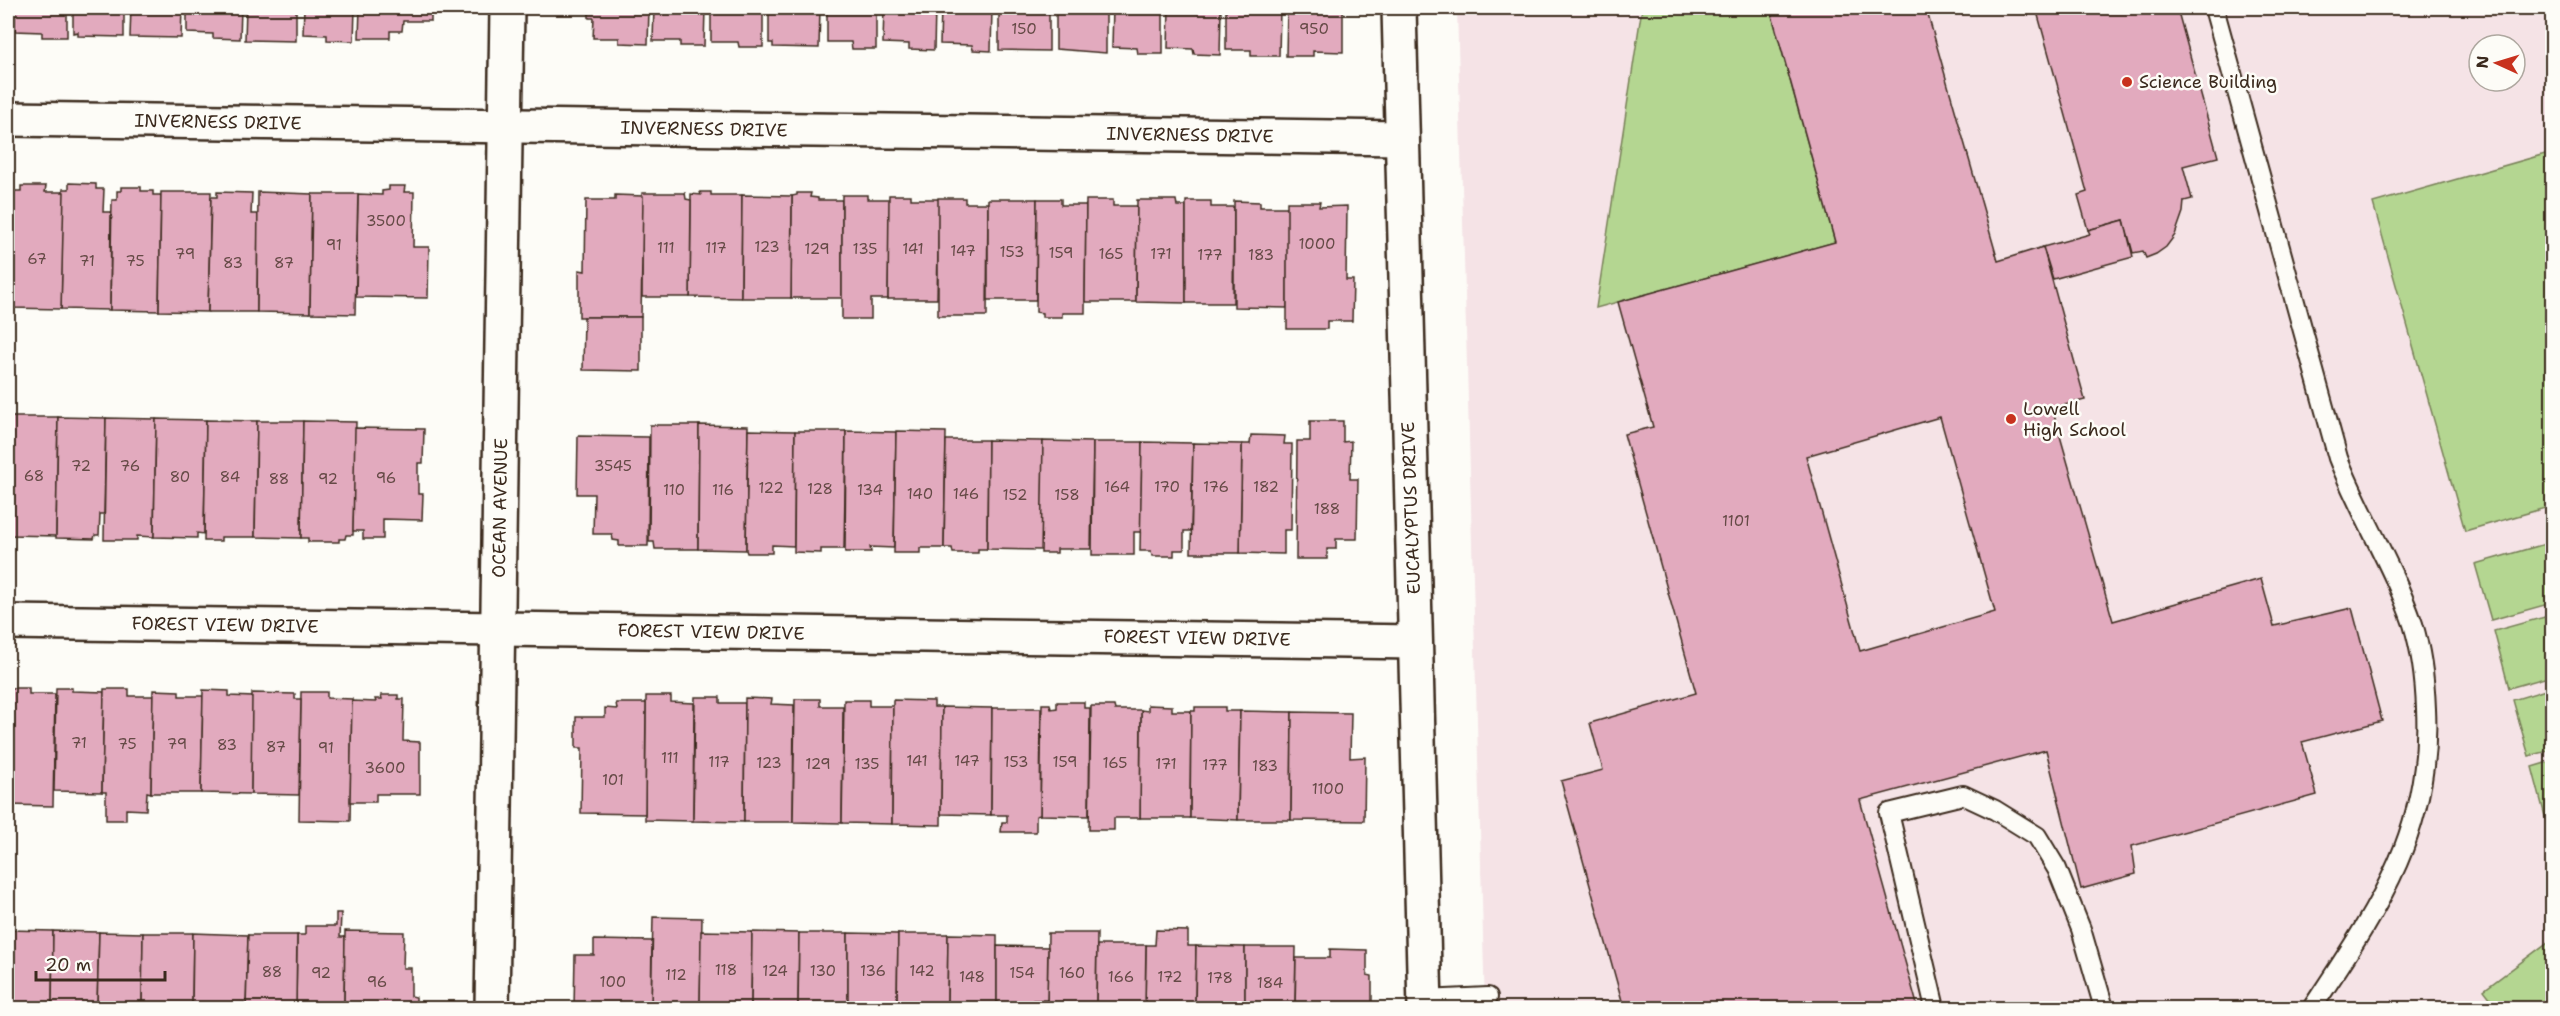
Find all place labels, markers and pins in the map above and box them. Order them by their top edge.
place label: Science Building [2139,70,2277,94]
marker: Science Building [2120,75,2134,89]
place label: Lowell High School [2023,397,2126,442]
marker: Lowell High School [2004,412,2018,426]

